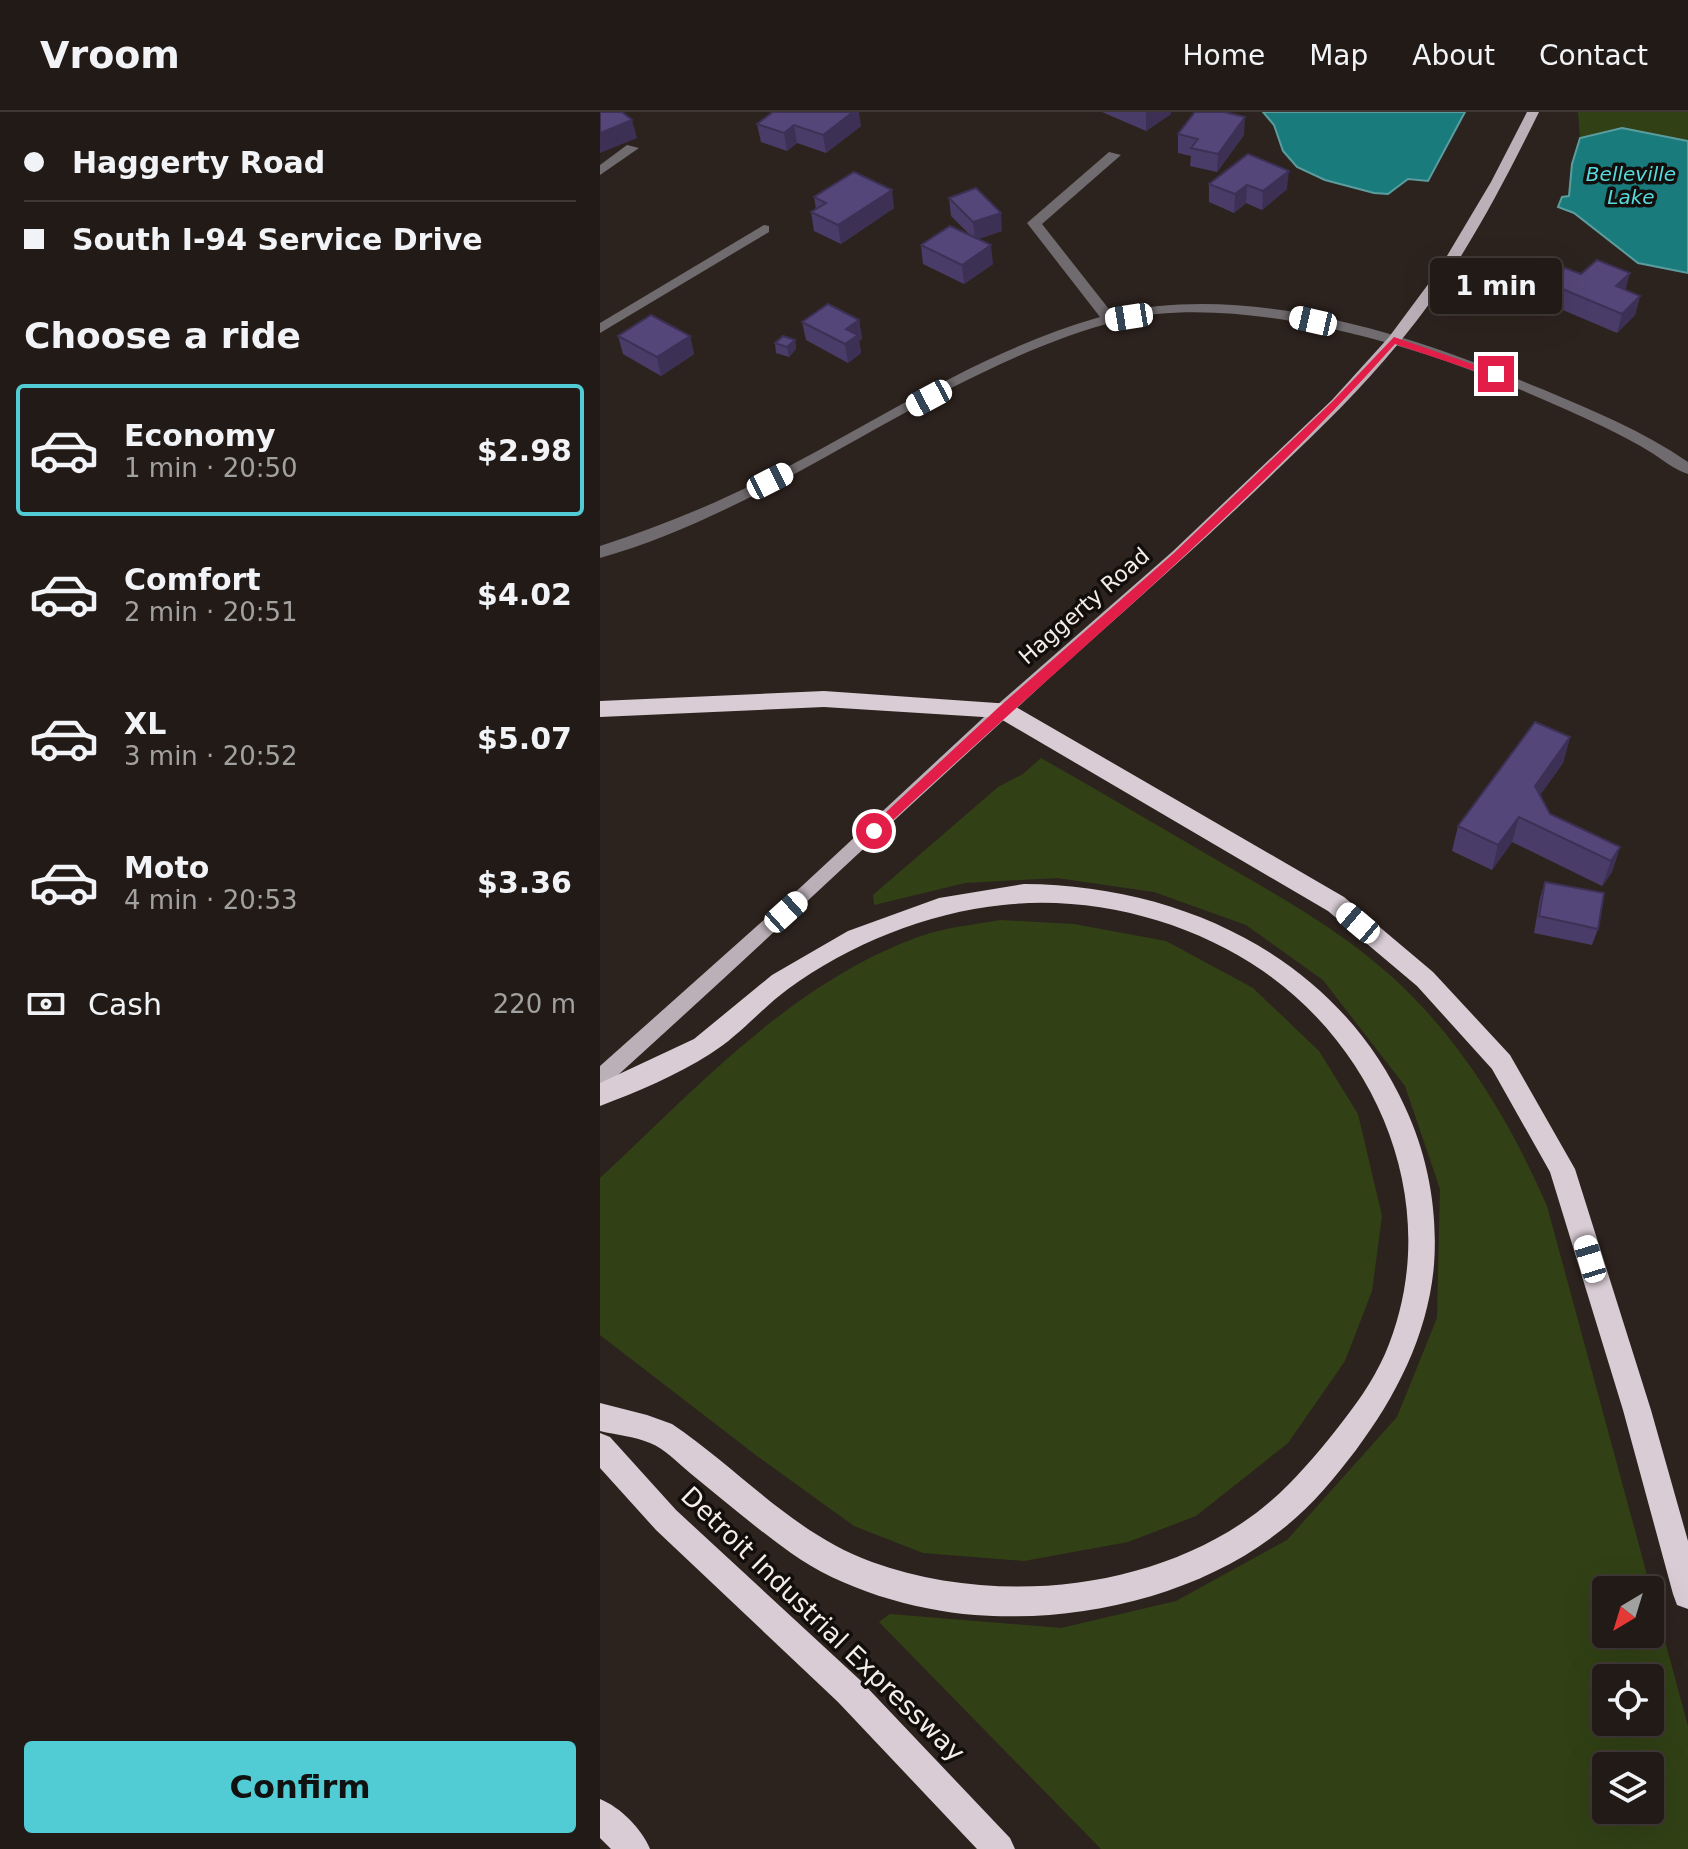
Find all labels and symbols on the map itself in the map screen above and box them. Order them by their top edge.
water label: Belleville Lake [1586,162,1676,209]
callout: 1 min [1430,258,1562,314]
car [1103,301,1155,333]
car [1287,304,1339,338]
route end [1478,356,1514,392]
car [902,376,956,420]
car [743,459,797,503]
street label: Haggerty Road [1014,543,1154,669]
route start [856,813,892,849]
car [760,887,812,937]
car [1332,898,1384,948]
car [1572,1233,1608,1285]
street label: Detroit Industrial Expressway [675,1480,971,1768]
north arrow [1592,1576,1664,1648]

